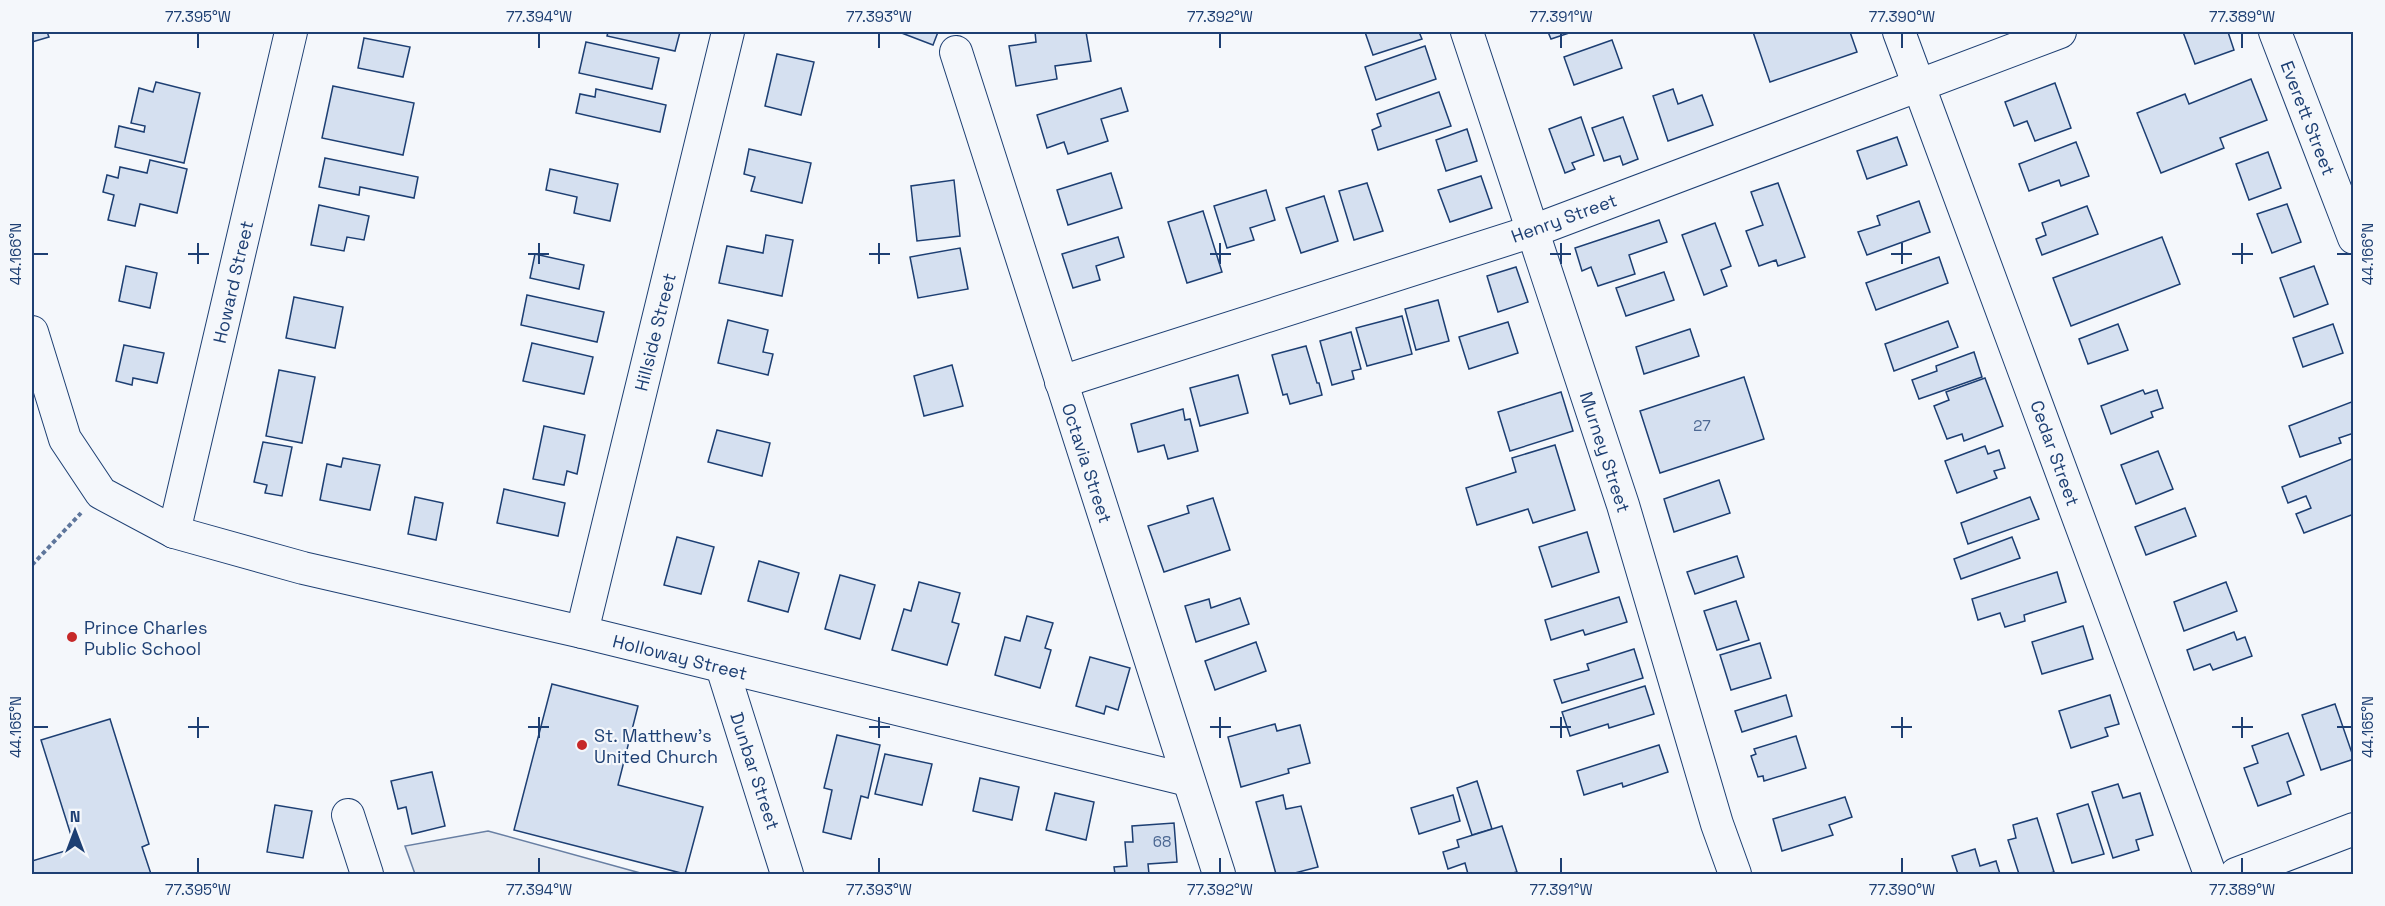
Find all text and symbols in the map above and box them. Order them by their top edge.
text: 77.395°W [165,7,231,26]
text: 77.394°W [506,7,572,26]
text: 77.393°W [846,7,912,26]
text: 77.392°W [1187,7,1253,26]
text: 77.391°W [1529,7,1593,26]
text: 77.390°W [1869,7,1935,26]
text: 77.389°W [2209,7,2275,26]
street label: Everett Street [2276,57,2340,179]
street label: Henry Street [1508,188,1620,248]
street label: Howard Street [208,218,258,346]
text: 44.166°N [6,223,25,285]
text: 44.166°N [2358,223,2377,285]
street label: Hillside Street [629,271,681,393]
street label: Murney Street [1575,389,1635,515]
street label: Cedar Street [2025,397,2085,509]
street label: Octavia Street [1057,400,1117,526]
house number: 27 [1693,416,1711,435]
place label: Prince Charles Public School [84,616,207,660]
street label: Holloway Street [610,629,750,685]
marker: Prince Charles Public School [65,630,79,644]
text: 44.165°N [6,696,25,758]
text: 44.165°N [2358,696,2377,758]
street label: Dunbar Street [725,709,785,833]
place label: St. Matthew's United Church [594,724,718,768]
marker: St. Matthew's United Church [575,738,589,752]
north arrow [45,801,105,861]
text: N [70,806,80,827]
house number: 68 [1153,832,1171,851]
text: 77.395°W [165,880,231,899]
text: 77.394°W [506,880,572,899]
text: 77.393°W [846,880,912,899]
text: 77.392°W [1187,880,1253,899]
text: 77.391°W [1529,880,1593,899]
text: 77.390°W [1869,880,1935,899]
text: 77.389°W [2209,880,2275,899]

